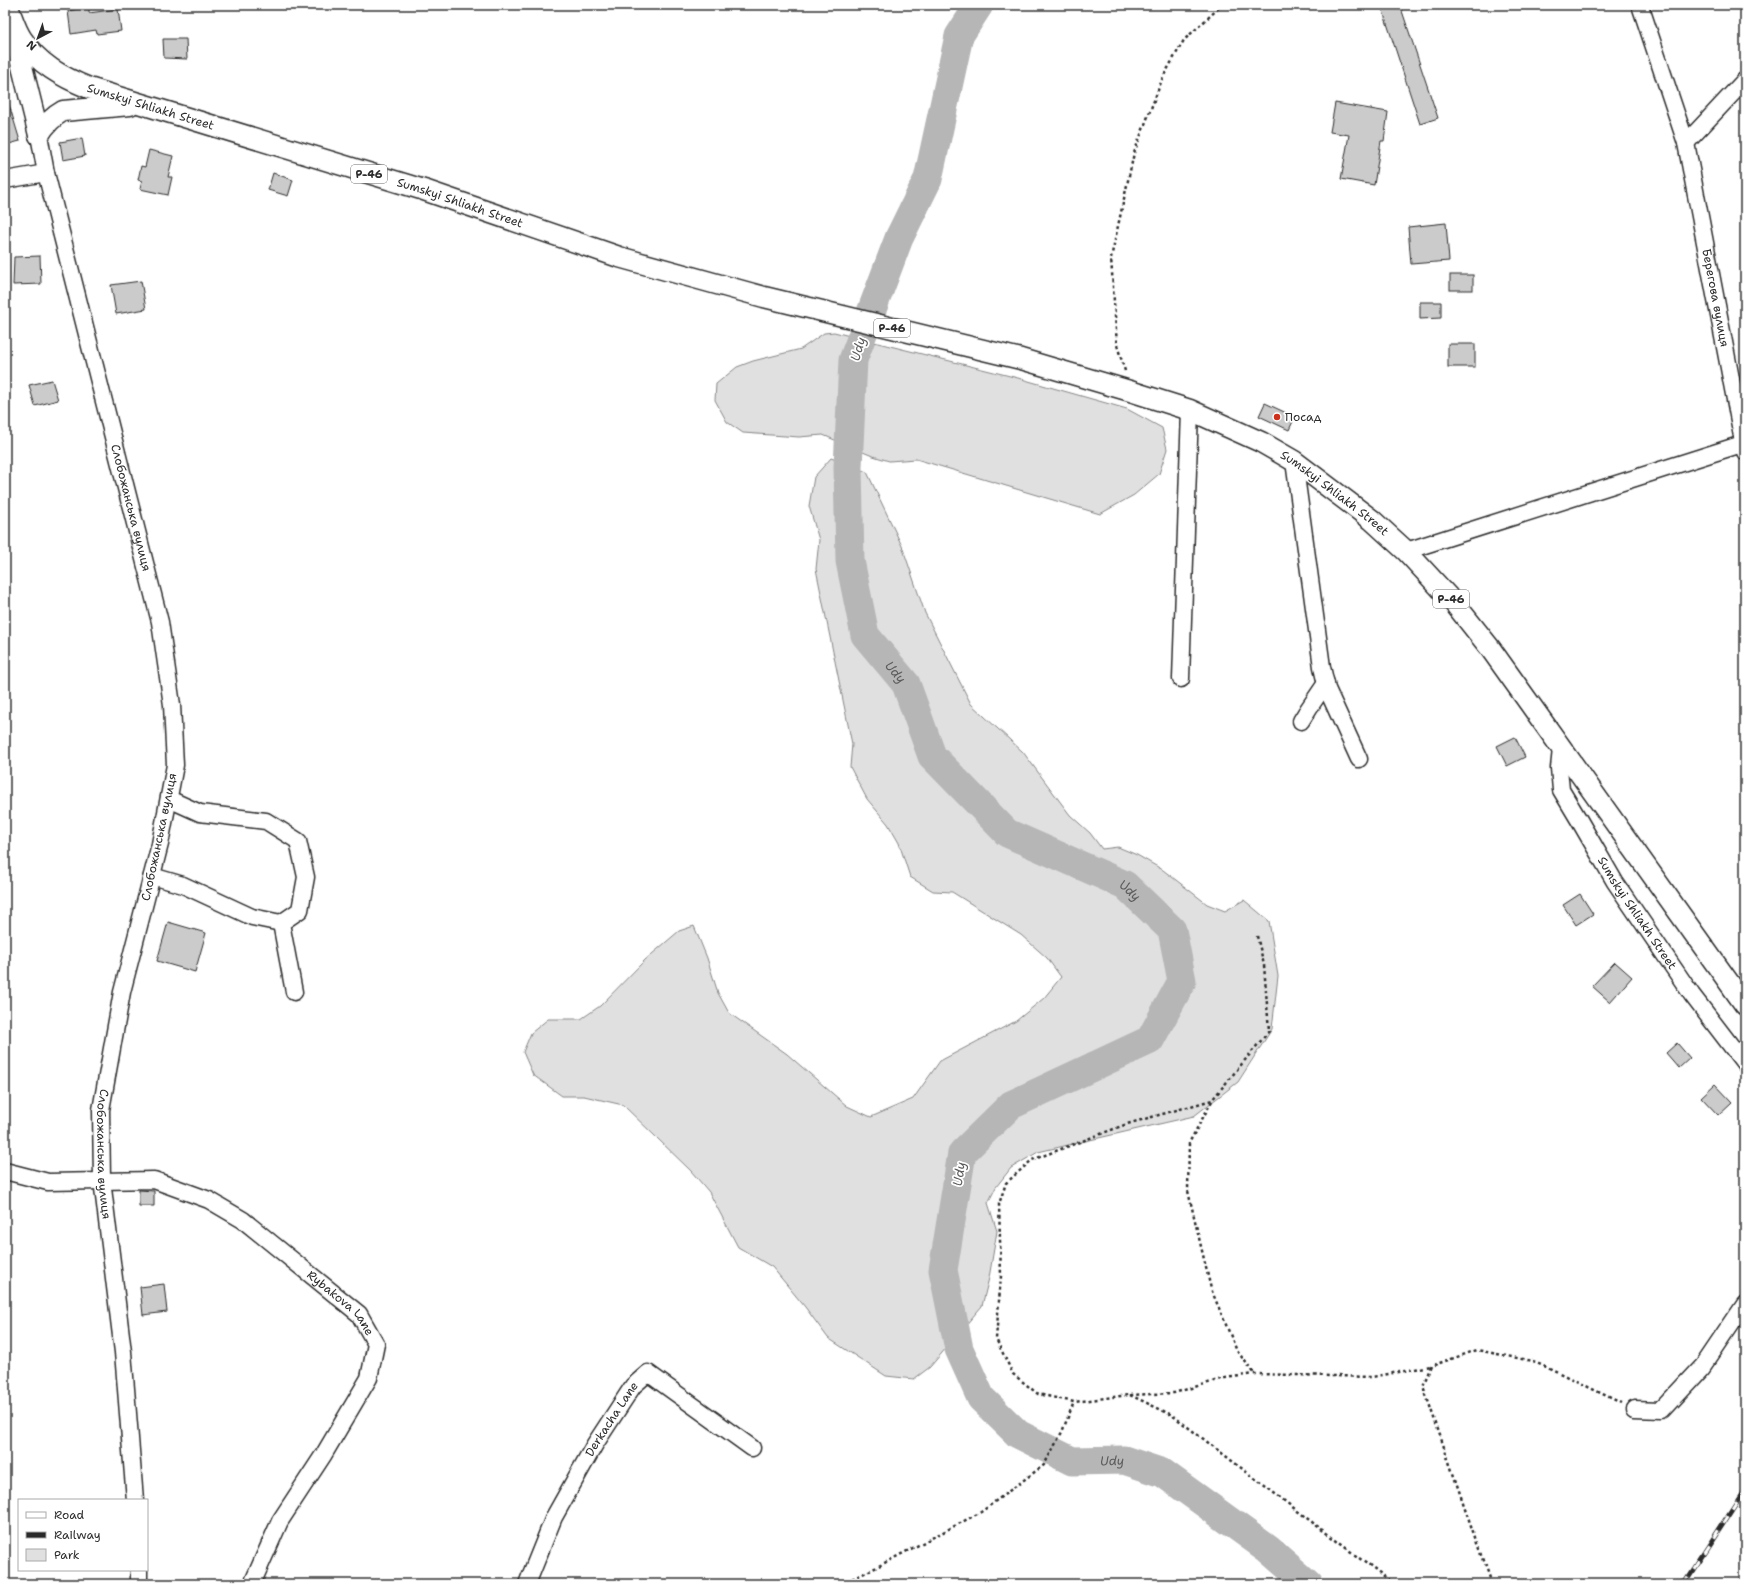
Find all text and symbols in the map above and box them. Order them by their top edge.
north arrow [18,18,58,58]
text: N [23,36,40,54]
street label: Sumskyi Shliakh Street [85,80,216,134]
road number: Р-46 [351,165,387,183]
street label: Sumskyi Shliakh Street [395,174,525,231]
street label: Берегова вулиця [1698,247,1733,348]
road number: Р-46 [874,319,910,337]
water label: Udy [846,335,870,363]
place label: Посад [1285,409,1322,425]
marker: Посад [1272,412,1282,422]
street label: Слобожанська вулиця [107,443,155,573]
street label: Sumskyi Shliakh Street [1278,447,1392,539]
road number: Р-46 [1433,590,1469,608]
water label: Udy [882,657,910,687]
street label: Слобожанська вулиця [138,772,180,902]
street label: Sumskyi Shliakh Street [1594,854,1680,973]
water label: Udy [1117,875,1145,904]
street label: Слобожанська вулиця [93,1088,115,1220]
water label: Udy [949,1161,969,1187]
street label: Rybakova Lane [303,1267,378,1339]
street label: Derkacha Lane [582,1377,641,1459]
water label: Udy [1100,1451,1124,1469]
legend [18,1499,148,1571]
text: Road [54,1507,85,1523]
text: Railway [54,1527,101,1543]
text: Park [54,1547,80,1563]

